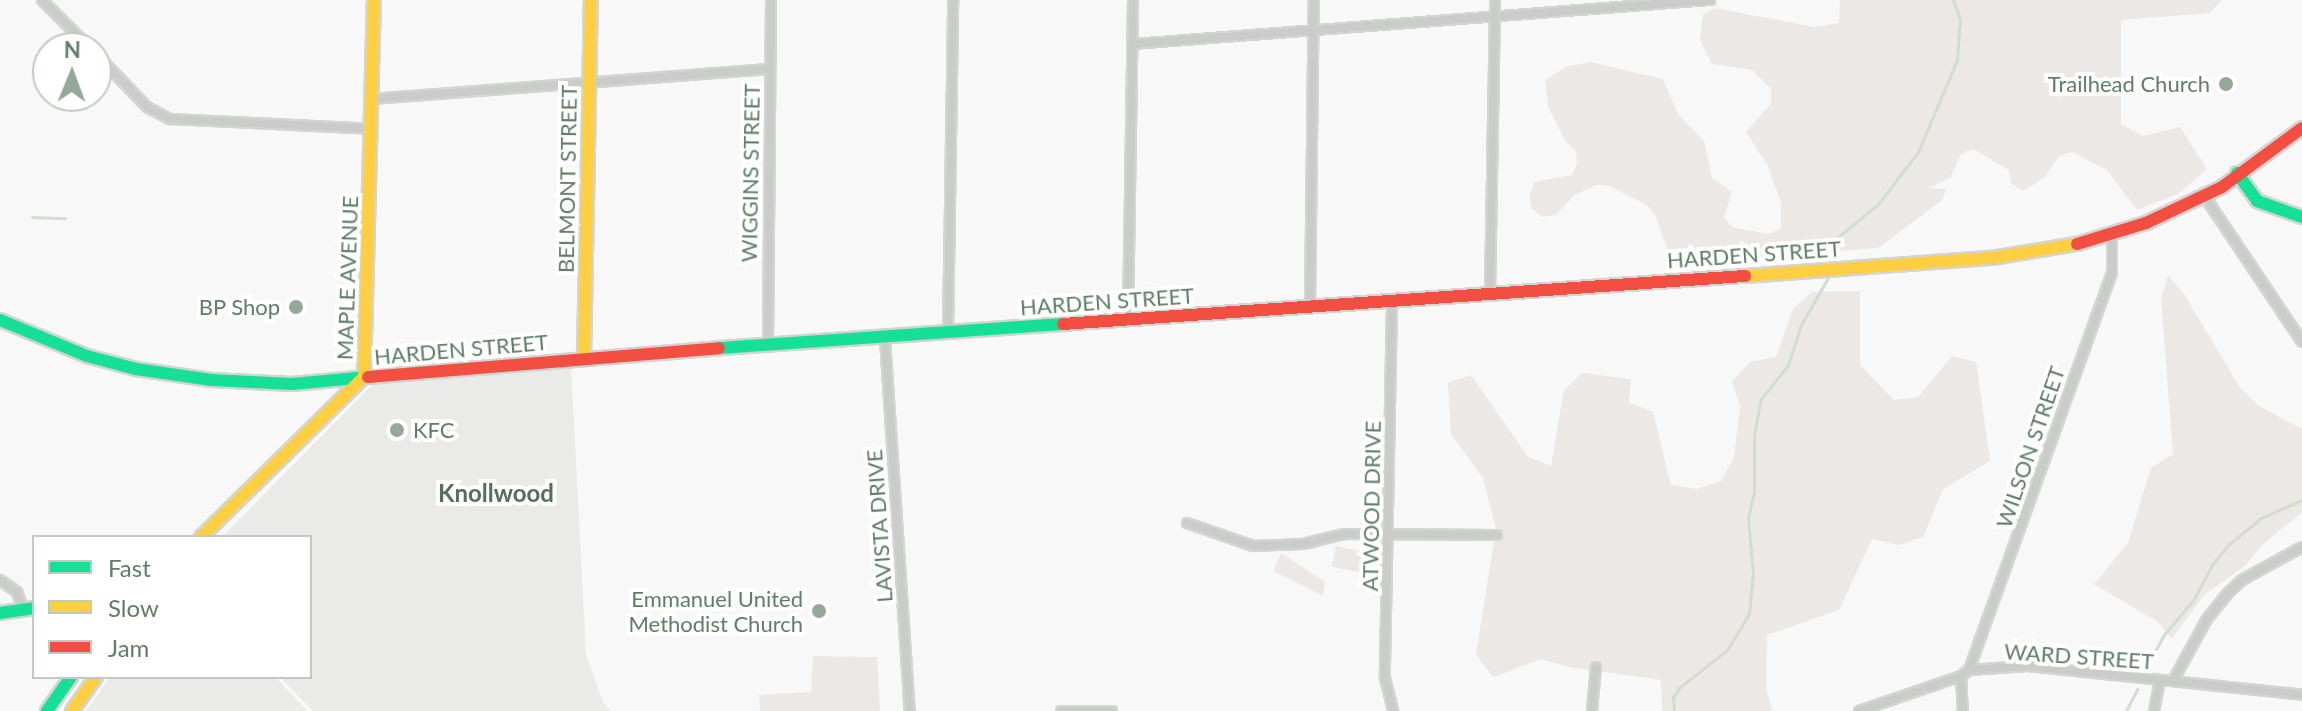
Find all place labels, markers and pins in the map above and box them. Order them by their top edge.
place label: Trailhead Church [2048,71,2210,97]
marker: Trailhead Church [2217,75,2235,93]
place label: BP Shop [198,294,280,320]
marker: BP Shop [287,298,305,316]
place label: KFC [413,417,455,443]
marker: KFC [388,421,406,439]
place label: Emmanuel United Methodist Church [629,585,803,636]
marker: Emmanuel United Methodist Church [810,602,828,620]

